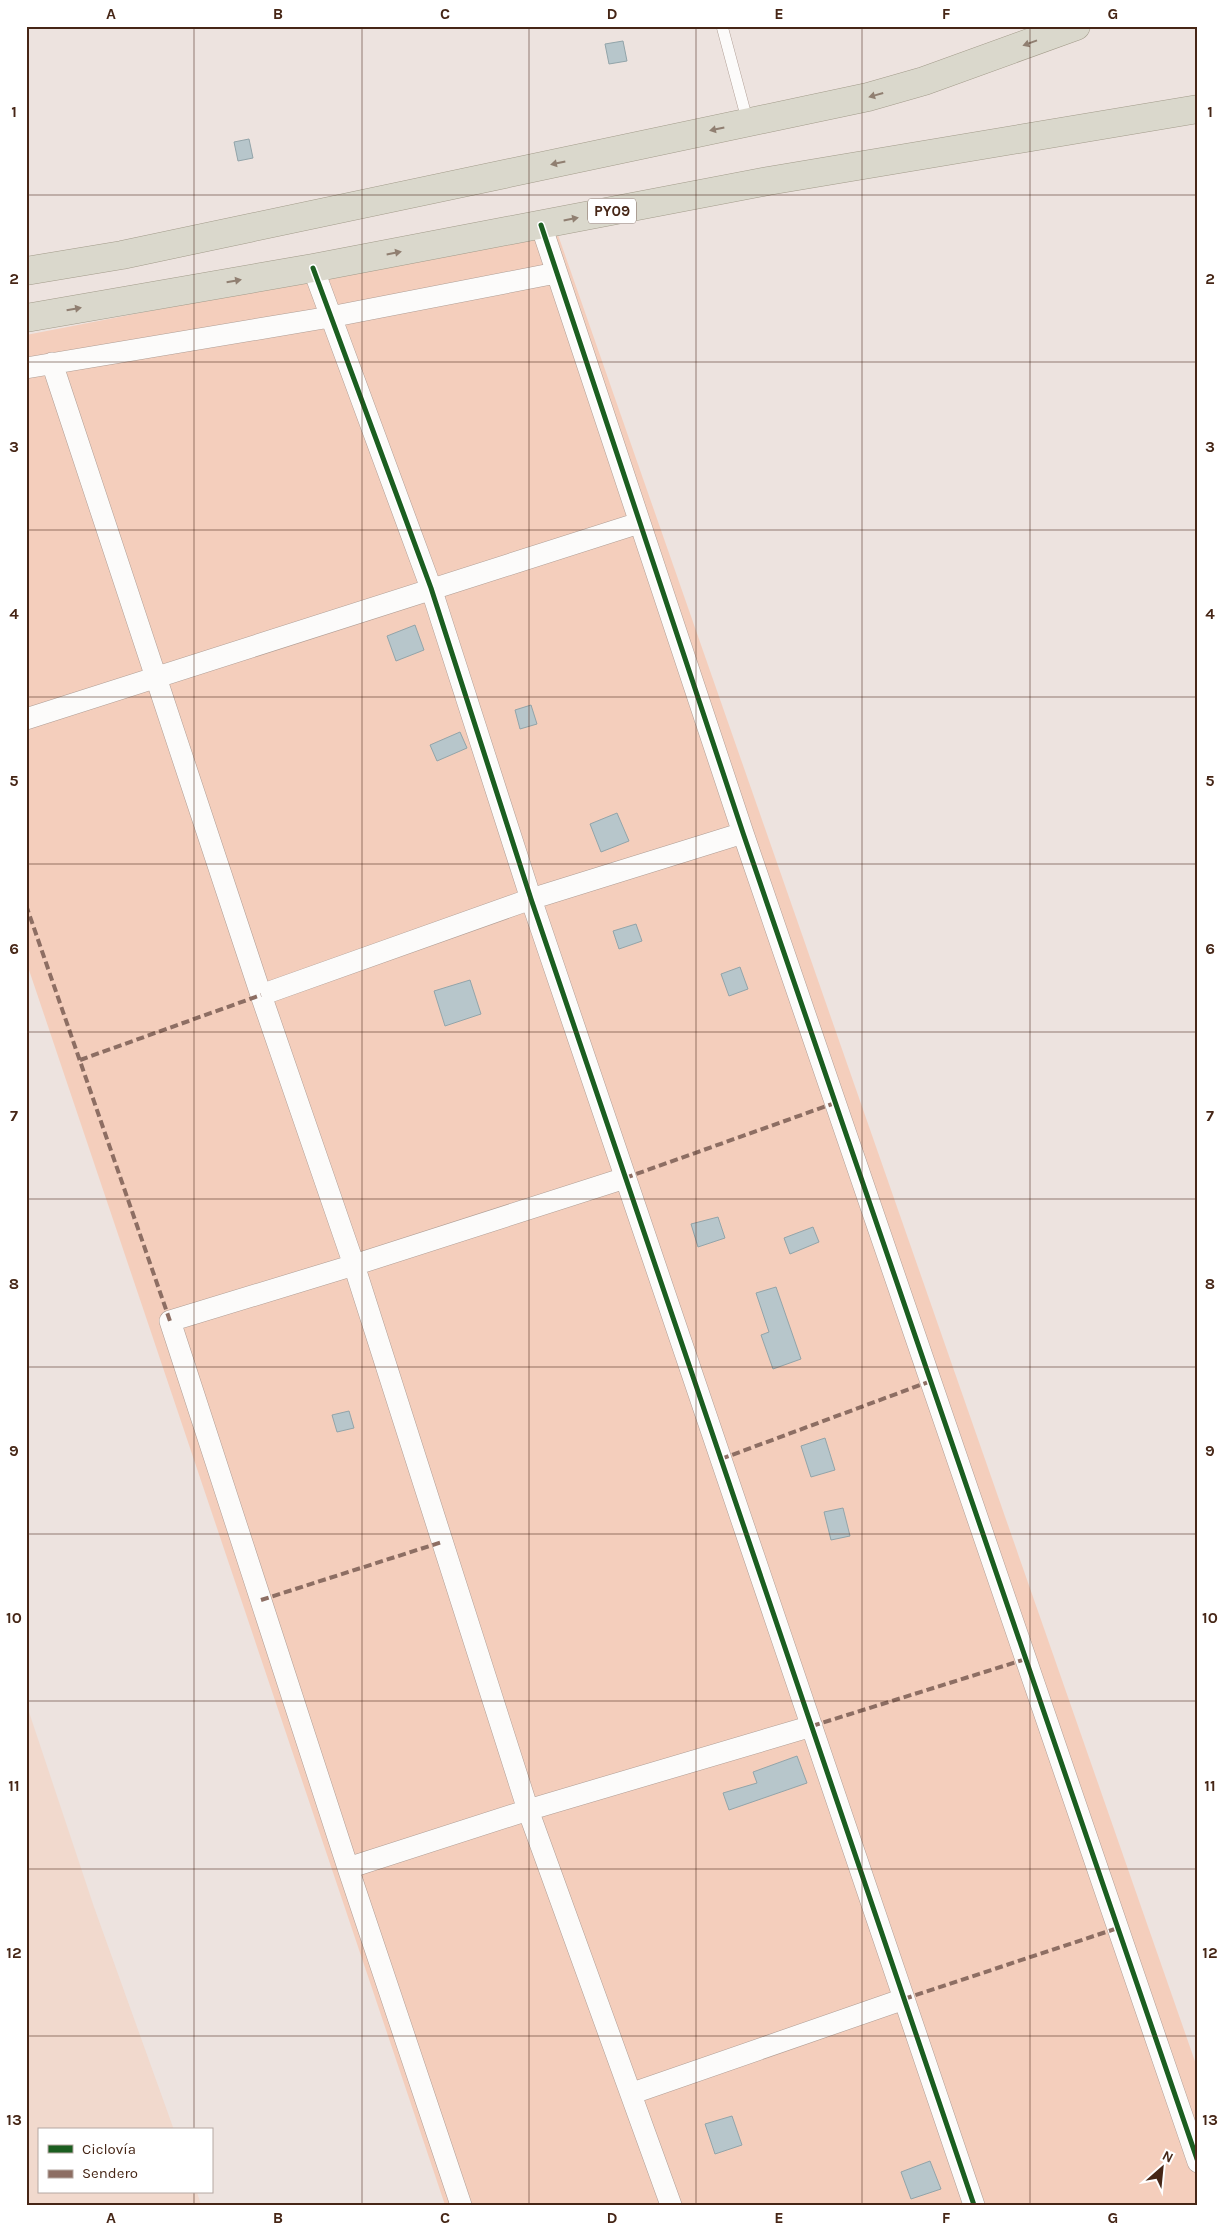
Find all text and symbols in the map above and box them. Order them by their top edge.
text: A [106,4,116,23]
text: B [273,4,283,23]
text: C [440,4,450,23]
text: D [607,4,618,23]
text: E [774,4,784,23]
text: F [942,4,951,23]
text: G [1108,4,1118,23]
one-way arrow [1022,39,1037,47]
one-way arrow [869,91,884,99]
text: 1 [11,102,17,121]
text: 1 [1207,102,1213,121]
one-way arrow [710,125,725,133]
one-way arrow [551,159,566,167]
road number: PY09 [588,198,636,224]
one-way arrow [564,215,580,223]
one-way arrow [387,248,403,256]
text: 2 [9,269,19,288]
text: 2 [1205,269,1215,288]
one-way arrow [227,277,243,285]
one-way arrow [67,305,83,313]
text: 3 [9,437,19,456]
text: 3 [1205,437,1215,456]
text: 4 [9,604,19,623]
text: 4 [1205,604,1215,623]
text: 5 [9,771,19,790]
text: 5 [1205,771,1215,790]
text: 6 [9,939,19,958]
text: 6 [1205,939,1215,958]
text: 7 [10,1106,18,1125]
text: 7 [1206,1106,1214,1125]
text: 8 [9,1274,19,1293]
text: 8 [1205,1274,1215,1293]
text: 9 [9,1441,19,1460]
text: 9 [1205,1441,1215,1460]
text: 10 [6,1608,22,1627]
text: 10 [1202,1608,1218,1627]
text: 11 [8,1776,20,1795]
text: 11 [1204,1776,1216,1795]
text: 12 [6,1943,22,1962]
text: 12 [1202,1943,1218,1962]
text: 13 [6,2110,22,2129]
text: 13 [1202,2110,1218,2129]
legend [38,2128,212,2194]
text: Ciclovía [82,2140,136,2158]
north arrow [1136,2144,1186,2194]
text: N [1159,2147,1176,2167]
text: Sendero [82,2164,138,2182]
text: A [106,2208,116,2227]
text: B [273,2208,283,2227]
text: C [440,2208,450,2227]
text: D [607,2208,618,2227]
text: E [774,2208,784,2227]
text: F [942,2208,951,2227]
text: G [1108,2208,1118,2227]

